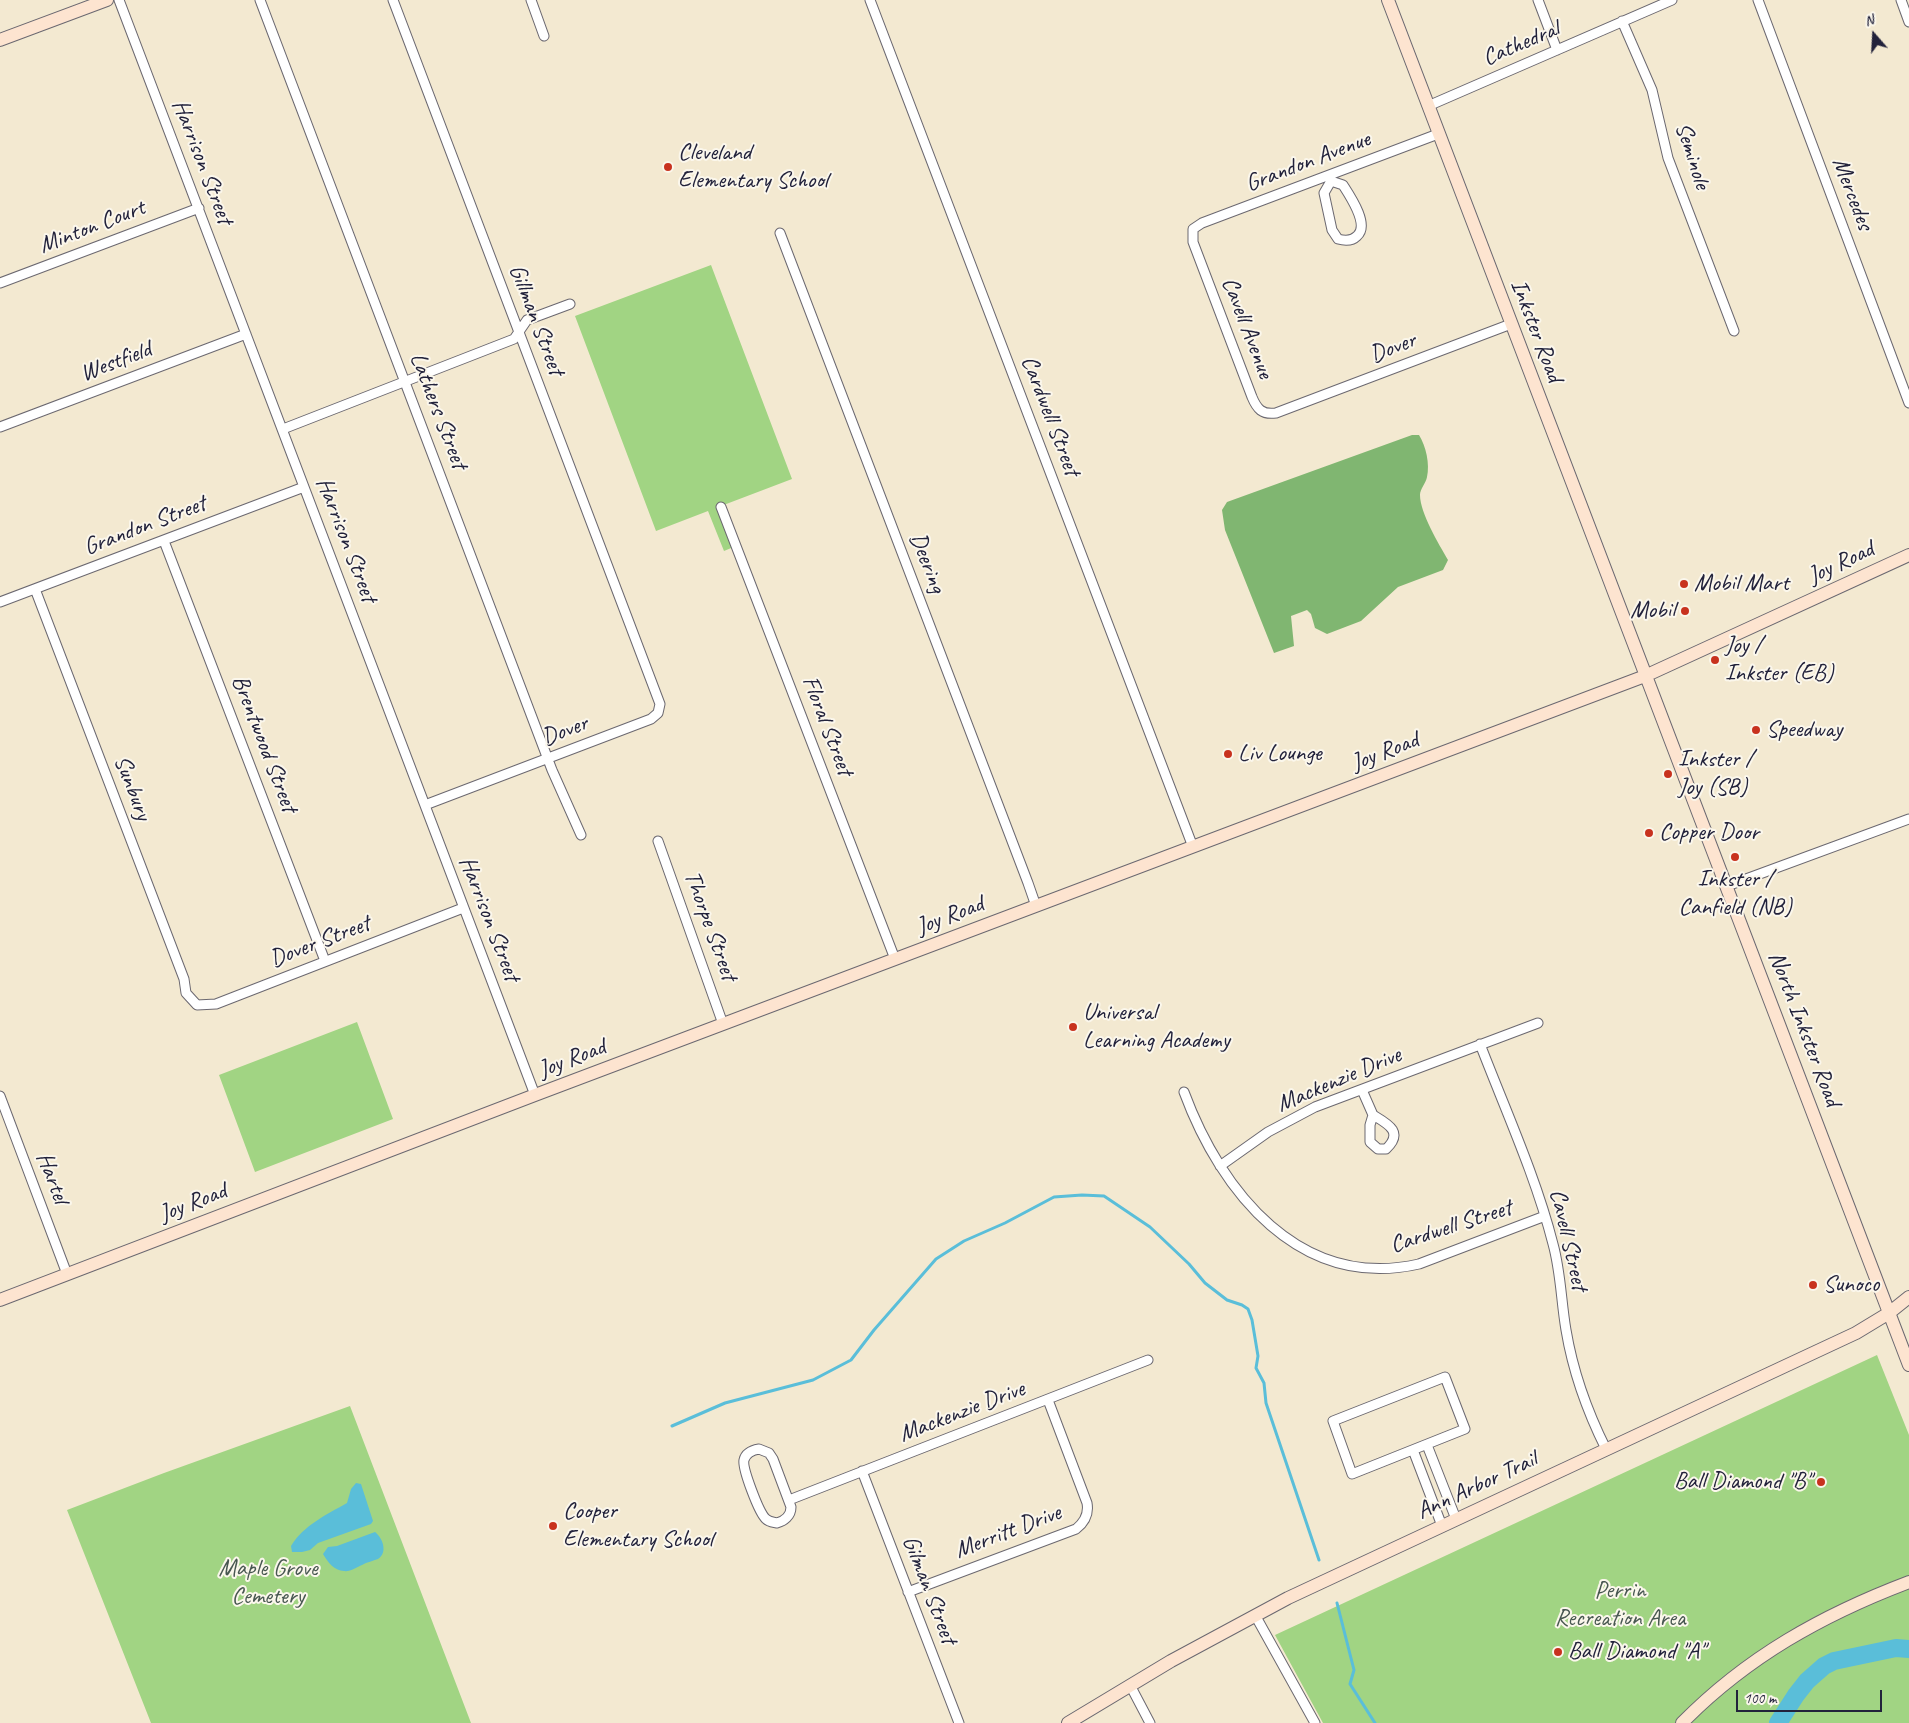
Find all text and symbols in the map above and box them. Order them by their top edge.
north arrow [1849,10,1899,60]
text: N [1862,11,1876,30]
street label: Cathedral [1478,15,1564,73]
street label: Harrison Street [165,96,239,228]
street label: Seminole [1668,119,1716,193]
street label: Grandon Avenue [1242,125,1374,199]
place label: Cleveland Elementary School [678,139,828,195]
street label: Mercedes [1825,154,1879,234]
marker: Cleveland Elementary School [662,161,674,173]
street label: Minton Court [35,194,149,260]
street label: Gillman Street [502,260,570,380]
street label: Cavell Avenue [1215,273,1279,383]
street label: Inkster Road [1503,276,1569,386]
street label: Dover [1366,326,1420,370]
street label: Westfield [76,335,156,389]
street label: Lathers Street [403,349,473,473]
street label: Cardwell Street [1014,352,1086,480]
street label: Harrison Street [309,474,383,606]
street label: Grandon Street [80,490,210,562]
street label: Deering [902,529,952,597]
street label: Joy Road [1803,535,1879,591]
place label: Mobil Mart [1694,570,1789,598]
marker: Mobil Mart [1678,578,1690,590]
place label: Mobil [1630,597,1675,625]
marker: Mobil [1679,605,1691,617]
place label: Joy / Inkster (EB) [1725,632,1833,688]
marker: Joy / Inkster (EB) [1709,654,1721,666]
street label: Brentwood Street [225,671,303,817]
street label: Floral Street [795,672,859,780]
street label: Dover [538,709,592,753]
place label: Speedway [1766,716,1842,744]
marker: Speedway [1750,724,1762,736]
street label: Joy Road [1347,726,1423,778]
place label: Liv Lounge [1238,740,1322,768]
place label: Inkster / Joy (SB) [1678,746,1753,802]
marker: Liv Lounge [1222,748,1234,760]
street label: Sunbury [107,752,157,824]
marker: Inkster / Joy (SB) [1662,768,1674,780]
place label: Copper Door [1659,819,1759,847]
marker: Copper Door [1643,827,1655,839]
marker: Inkster / Canfield (NB) [1729,851,1741,863]
street label: Harrison Street [452,853,526,985]
place label: Inkster / Canfield (NB) [1678,866,1792,922]
street label: Thorpe Street [677,867,743,985]
street label: Joy Road [912,890,988,942]
street label: Dover Street [266,910,374,974]
street label: North Inkster Road [1761,947,1847,1111]
place label: Universal Learning Academy [1083,999,1230,1055]
marker: Universal Learning Academy [1067,1021,1079,1033]
street label: Joy Road [534,1033,610,1085]
street label: Mackenzie Drive [1272,1041,1406,1119]
street label: Hartel [29,1148,75,1208]
street label: Joy Road [155,1177,231,1229]
street label: Cavell Street [1542,1186,1594,1294]
street label: Cardwell Street [1386,1194,1516,1260]
place label: Sunoco [1823,1271,1879,1299]
marker: Sunoco [1807,1279,1819,1291]
street label: Mackenzie Drive [895,1375,1029,1449]
street label: Ann Arbor Trail [1412,1446,1542,1526]
place label: Ball Diamond "B" [1674,1468,1811,1496]
marker: Ball Diamond "B" [1815,1476,1827,1488]
place label: Cooper Elementary School [563,1498,713,1554]
street label: Merritt Drive [951,1499,1065,1565]
marker: Cooper Elementary School [547,1520,559,1532]
street label: Gilman Street [895,1532,963,1648]
park label: Maple Grove Cemetery [218,1555,318,1611]
park label: Perrin Recreation Area [1555,1577,1685,1633]
place label: Ball Diamond "A" [1568,1638,1705,1666]
marker: Ball Diamond "A" [1552,1646,1564,1658]
scale bar [1739,1680,1885,1712]
text: 100 m [1744,1689,1776,1708]

